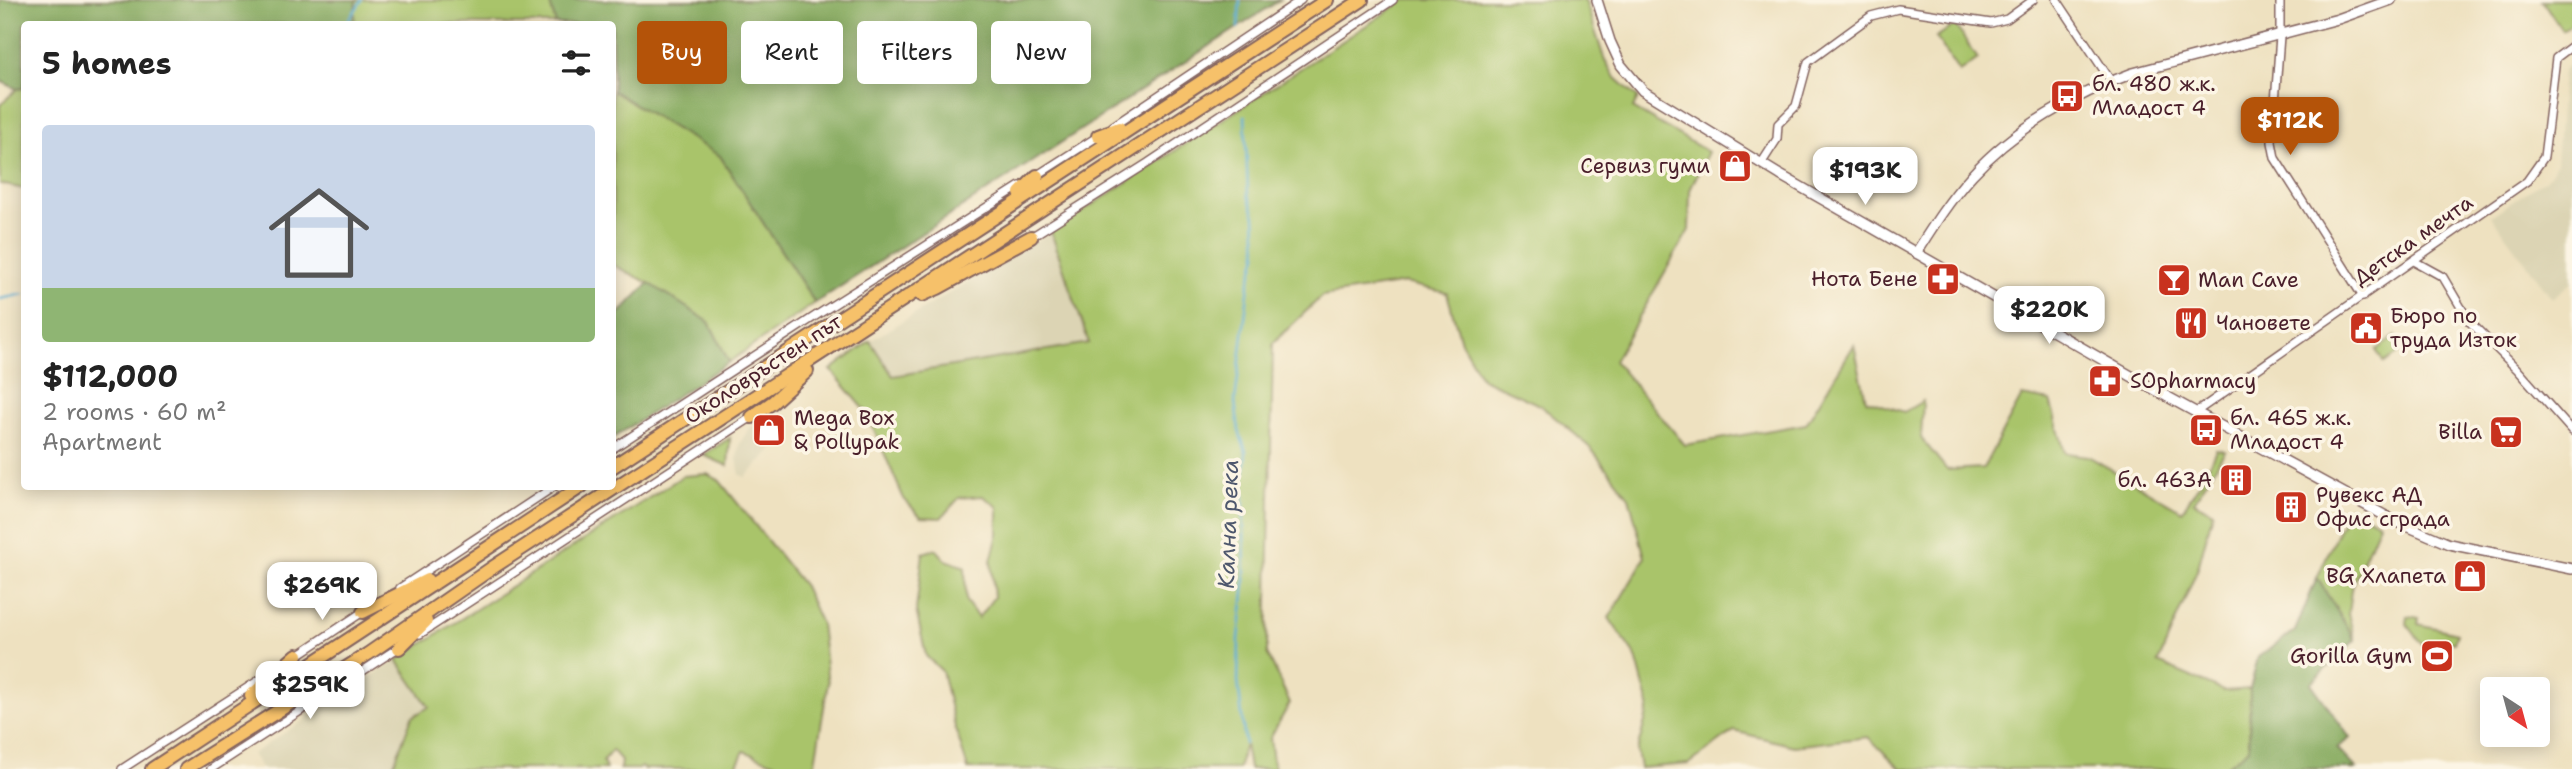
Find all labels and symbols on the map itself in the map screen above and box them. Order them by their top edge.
place label: бл. 480 ж.к. Младост 4 [2092,70,2216,122]
bus stop icon: бл. 480 ж.к. Младост 4 [2048,77,2086,115]
pin: $112K [2241,97,2339,157]
shop icon: Сервиз гуми [1716,147,1754,185]
pin: $193K [1816,148,1914,207]
place label: Сервиз гуми [1580,152,1710,180]
street label: Детска мечта [2348,188,2478,292]
pharmacy icon: Нота Бене [1924,260,1962,298]
bar icon: Man Cave [2155,261,2193,299]
place label: Нота Бене [1811,265,1918,293]
place label: Man Cave [2198,266,2299,294]
pin: $220K [2000,286,2098,346]
place label: Бюро по труда Изток [2390,302,2517,354]
restaurant icon: Чановете [2172,304,2210,342]
street label: Околовръстен път [679,307,847,430]
place label: Чановете [2216,309,2311,337]
public building icon: Бюро по труда Изток [2347,309,2385,347]
pharmacy icon: SOpharmacy [2086,362,2124,400]
place label: SOpharmacy [2130,367,2256,395]
place label: Mega Box & Pollypak [794,404,900,456]
place label: бл. 465 ж.к. Младост 4 [2230,404,2351,456]
shop icon: Mega Box & Pollypak [750,411,788,449]
bus stop icon: бл. 465 ж.к. Младост 4 [2187,411,2225,449]
supermarket icon: Billa [2487,413,2525,451]
place label: Billa [2438,418,2482,446]
water label: Кална река [1211,459,1245,589]
building icon: бл. 463А [2217,461,2255,499]
place label: бл. 463А [2118,466,2212,494]
place label: Рувекс АД Офис сграда [2316,481,2450,533]
building icon: Рувекс АД Офис сграда [2272,488,2310,526]
shop icon: BG Хлапета [2451,557,2489,595]
pin: $269K [273,562,371,622]
place label: BG Хлапета [2326,562,2446,590]
sports icon: Gorilla Gym [2418,637,2456,675]
place label: Gorilla Gym [2290,642,2412,670]
pin: $259K [261,662,359,721]
north arrow [2480,677,2550,747]

